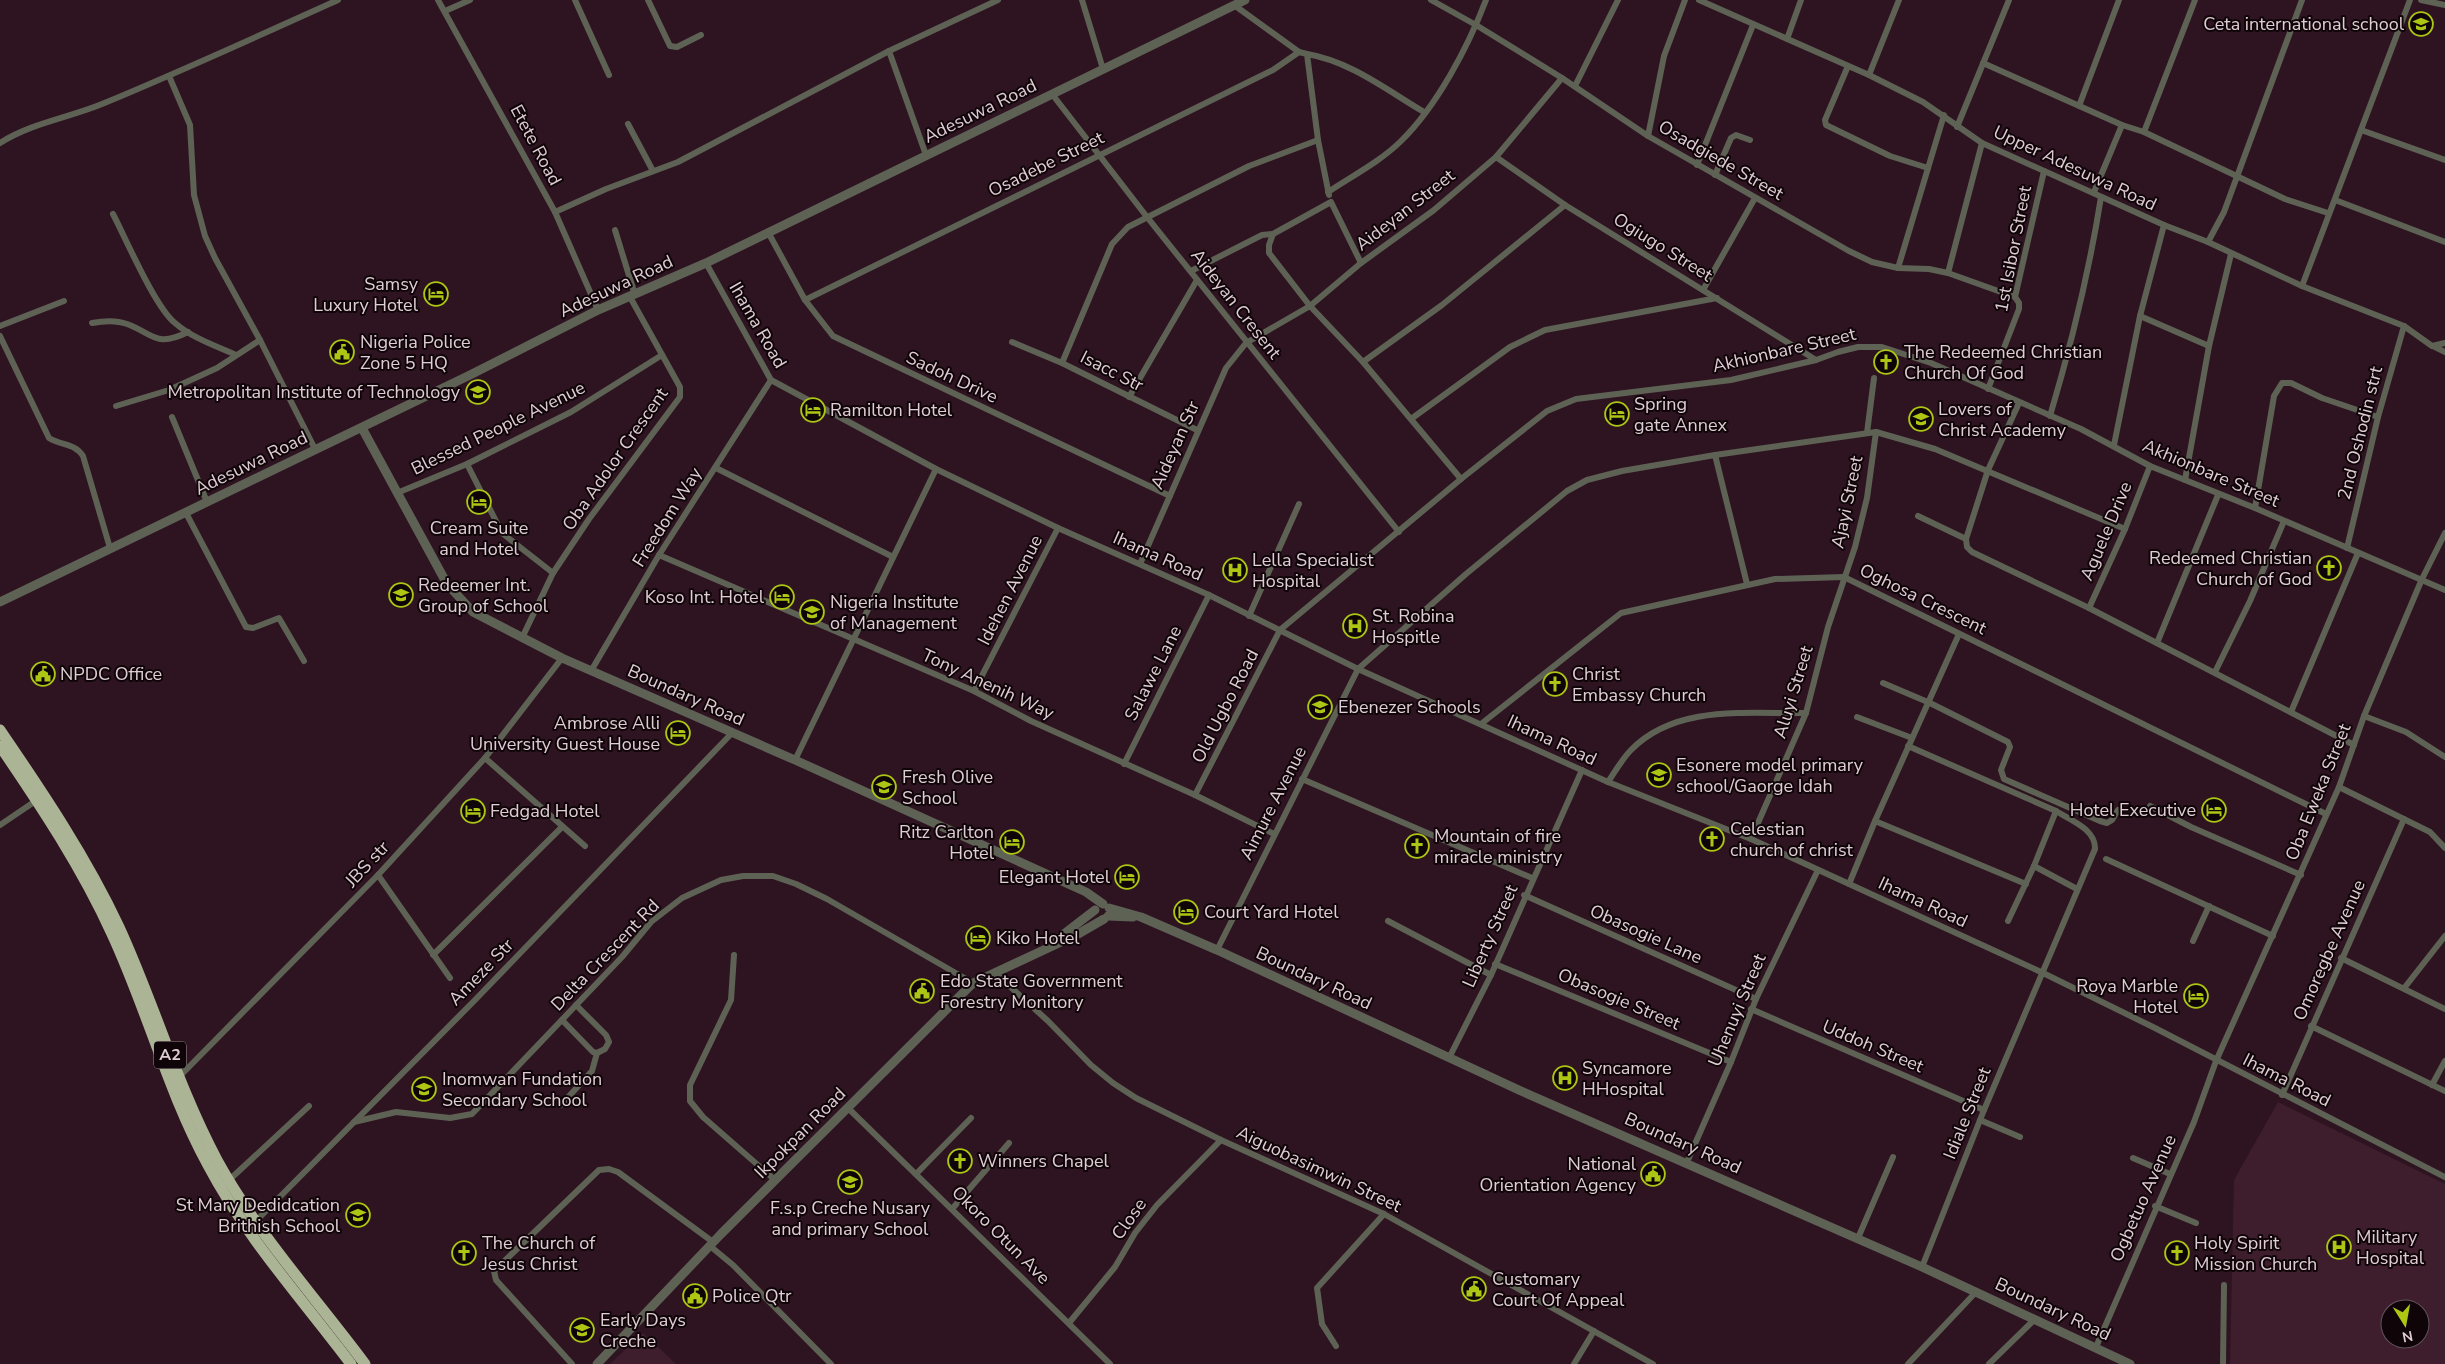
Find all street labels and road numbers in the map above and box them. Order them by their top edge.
street label: Adesuwa Road [920,73,1040,149]
street label: Etete Road [505,100,567,190]
street label: Osadgiede Street [1654,114,1788,206]
street label: Upper Adesuwa Road [1989,120,2161,216]
street label: Osadebe Street [984,125,1108,202]
street label: Aideyan Street [1350,163,1460,256]
street label: 1st Isibor Street [1989,183,2037,314]
street label: Ogiugo Street [1609,207,1718,287]
street label: Aideyan Cresent [1185,244,1287,365]
street label: Adesuwa Road [555,249,677,323]
street label: Ihama Road [724,278,792,372]
street label: Akhionbare Street [1710,322,1859,378]
street label: Sadoh Drive [902,345,1002,409]
street label: Isacc Str [1076,345,1148,397]
street label: 2nd Oshodin strt [2332,363,2388,502]
street label: Blessed People Avenue [407,375,589,481]
street label: Oba Adolor Crescent [557,382,674,535]
street label: Aideyan Str [1145,396,1205,493]
street label: Adesuwa Road [191,425,311,501]
street label: Akhionbare Street [2139,433,2284,513]
street label: Ajayi Street [1825,453,1869,550]
street label: Freedom Way [627,462,708,571]
street label: Aguele Drive [2074,478,2138,584]
street label: Ihama Road [1109,526,1207,586]
street label: Idehen Avenue [972,531,1048,649]
street label: Oghosa Crescent [1856,558,1991,640]
street label: Salawe Lane [1119,621,1187,725]
street label: Aluyi Street [1768,642,1819,741]
street label: Tony Anenih Way [918,643,1059,725]
street label: Old Ugbo Road [1186,645,1264,767]
street label: Boundary Road [624,659,748,731]
street label: Ihama Road [1504,709,1600,771]
street label: Oba Eweka Street [2280,719,2357,864]
street label: Aimure Avenue [1234,742,1312,864]
street label: JBS str [339,835,395,893]
street label: Ihama Road [1875,871,1971,933]
street label: Omoregbe Avenue [2287,876,2371,1024]
street label: Liberty Street [1457,880,1524,991]
street label: Delta Crescent Rd [545,894,665,1016]
street label: Obasogie Lane [1586,899,1706,969]
street label: Ameze Str [443,933,519,1011]
street label: Boundary Road [1252,941,1376,1015]
street label: Uhenuyi Street [1702,949,1772,1070]
street label: Obasogie Street [1554,962,1684,1036]
street label: Uddoh Street [1819,1014,1928,1078]
road number: A2 [154,1042,186,1068]
street label: Ihama Road [2239,1048,2335,1112]
street label: Idiale Street [1938,1063,1997,1163]
street label: Ikpokpan Road [749,1082,851,1184]
street label: Boundary Road [1621,1107,1745,1179]
street label: Aiguobasimwin Street [1233,1120,1406,1218]
street label: Ogbetuo Avenue [2104,1131,2182,1265]
street label: Okoro Otun Ave [947,1181,1055,1289]
street label: Close [1106,1193,1152,1245]
street label: Boundary Road [1991,1272,2115,1346]

